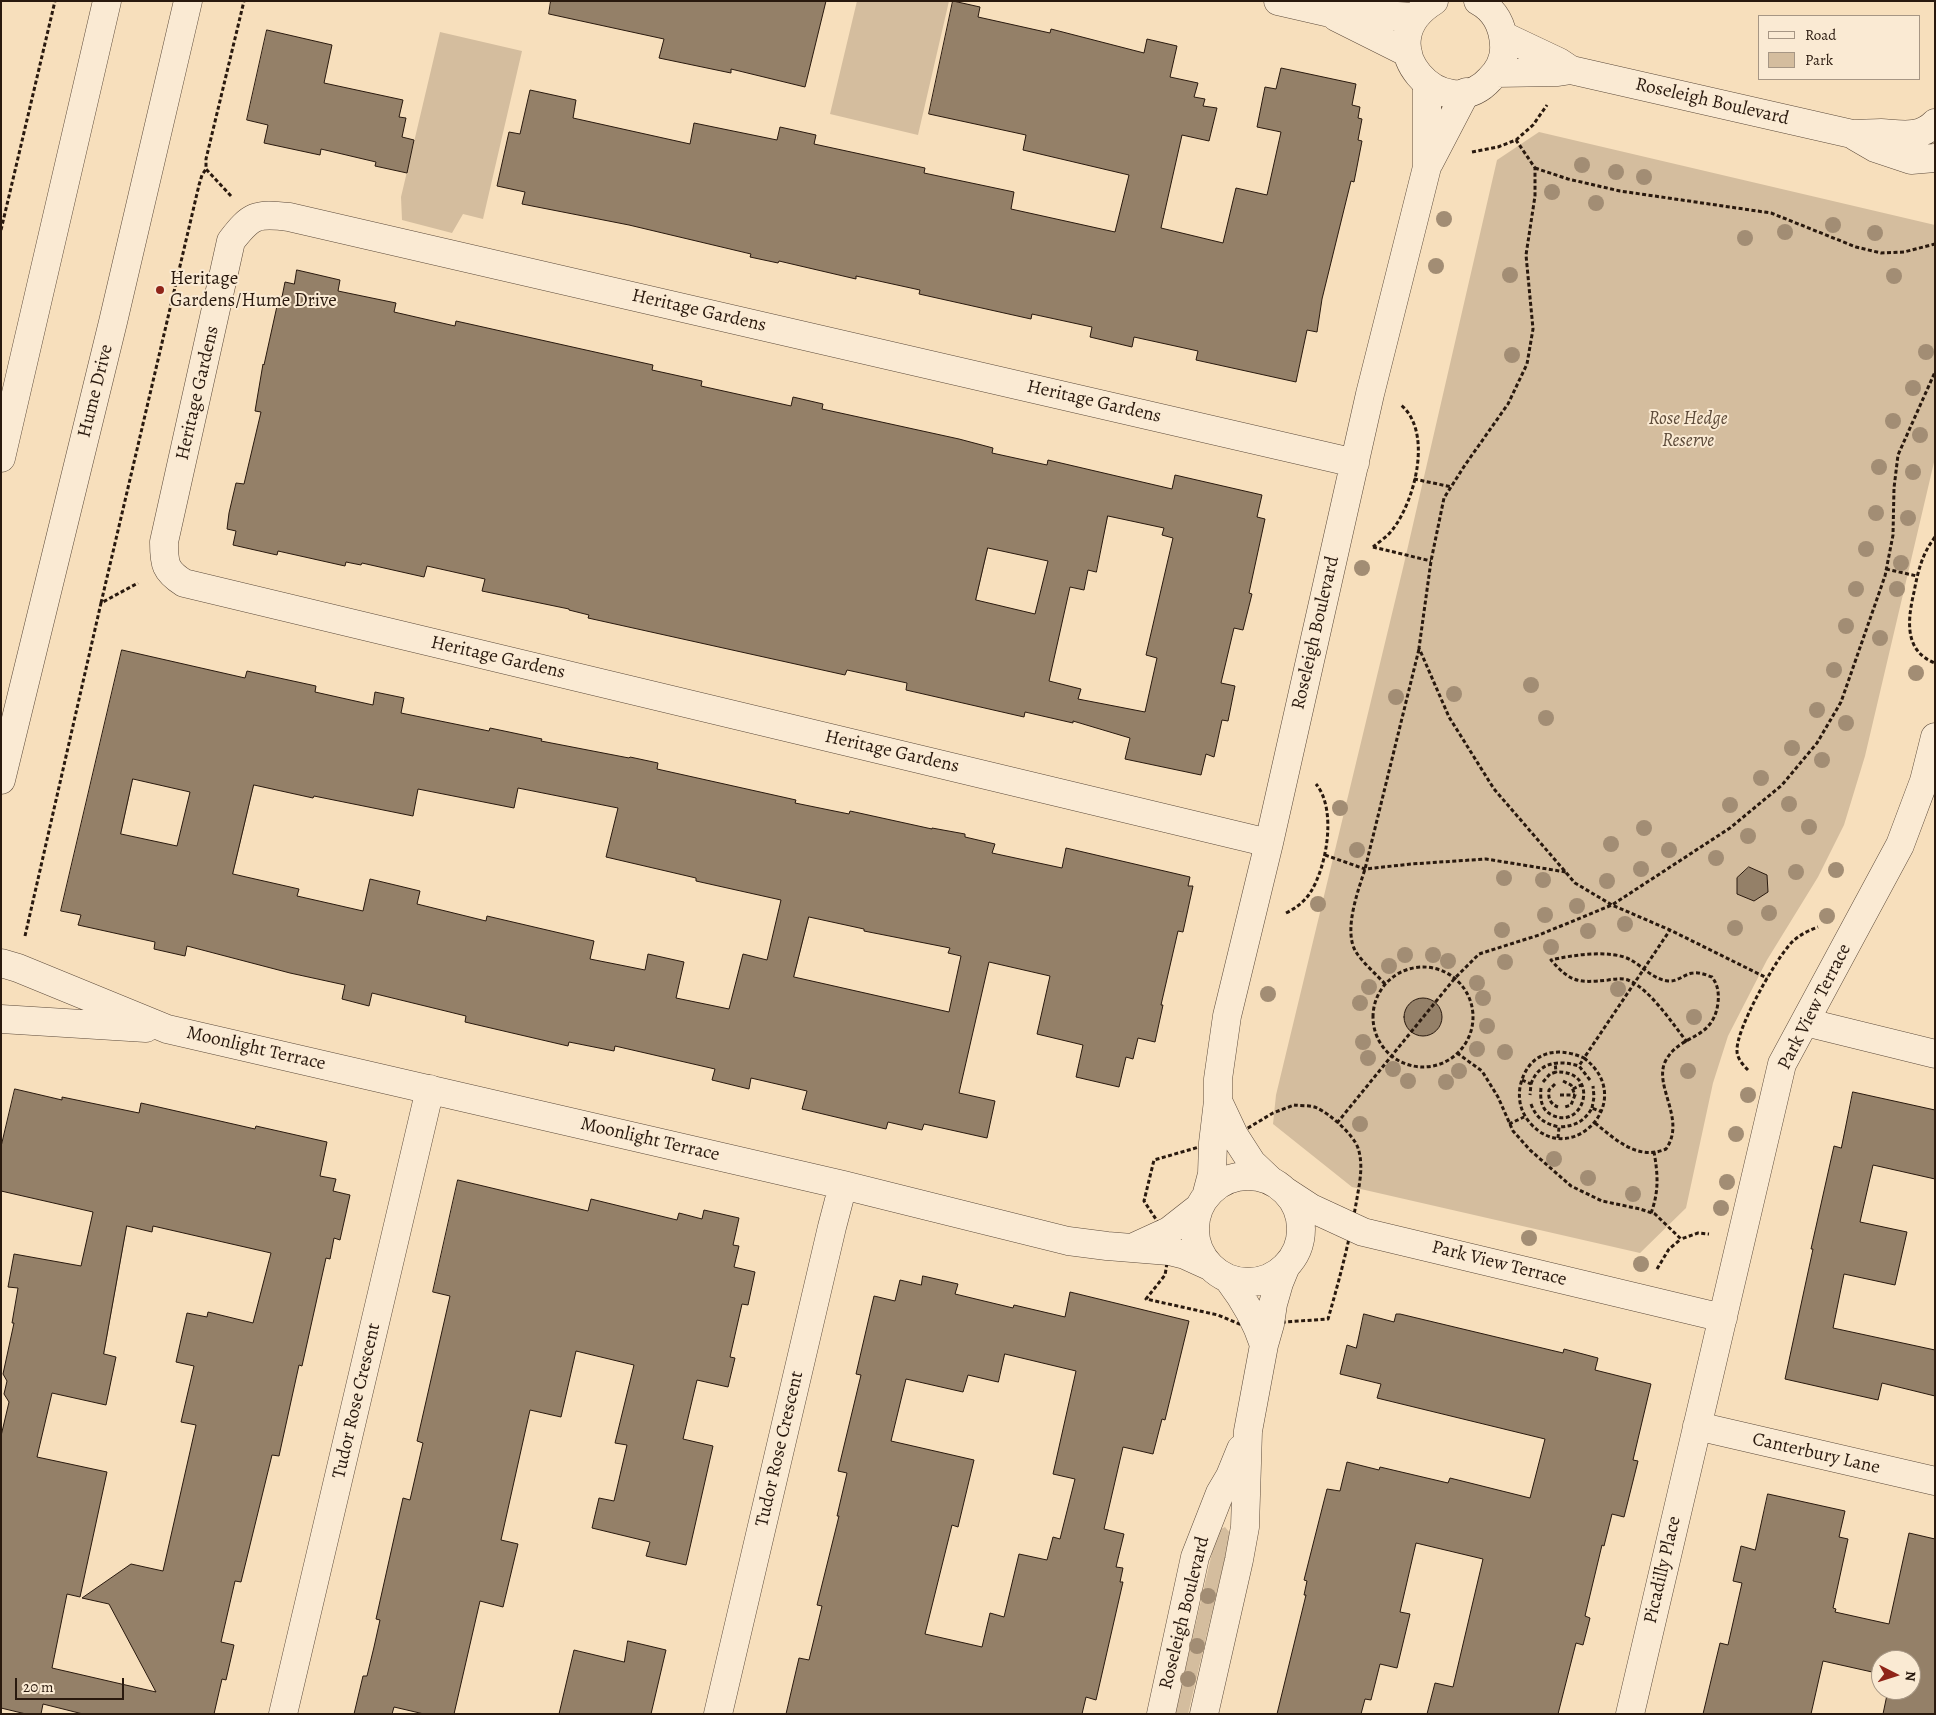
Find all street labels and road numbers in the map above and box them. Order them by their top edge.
street label: Roseleigh Boulevard [1633,73,1791,131]
street label: Heritage Gardens [630,284,768,338]
street label: Heritage Gardens [171,324,225,462]
street label: Hume Drive [73,342,119,440]
street label: Heritage Gardens [1025,375,1163,429]
street label: Roseleigh Boulevard [1287,554,1345,712]
street label: Heritage Gardens [429,631,567,685]
street label: Heritage Gardens [823,725,961,779]
street label: Park View Terrace [1773,940,1857,1074]
street label: Moonlight Terrace [184,1022,328,1076]
street label: Moonlight Terrace [578,1113,722,1167]
street label: Park View Terrace [1429,1236,1569,1292]
street label: Tudor Rose Crescent [328,1321,386,1481]
street label: Tudor Rose Crescent [751,1369,809,1529]
street label: Canterbury Lane [1750,1428,1882,1480]
street label: Picadilly Place [1640,1514,1686,1626]
street label: Roseleigh Boulevard [1155,1534,1215,1692]

